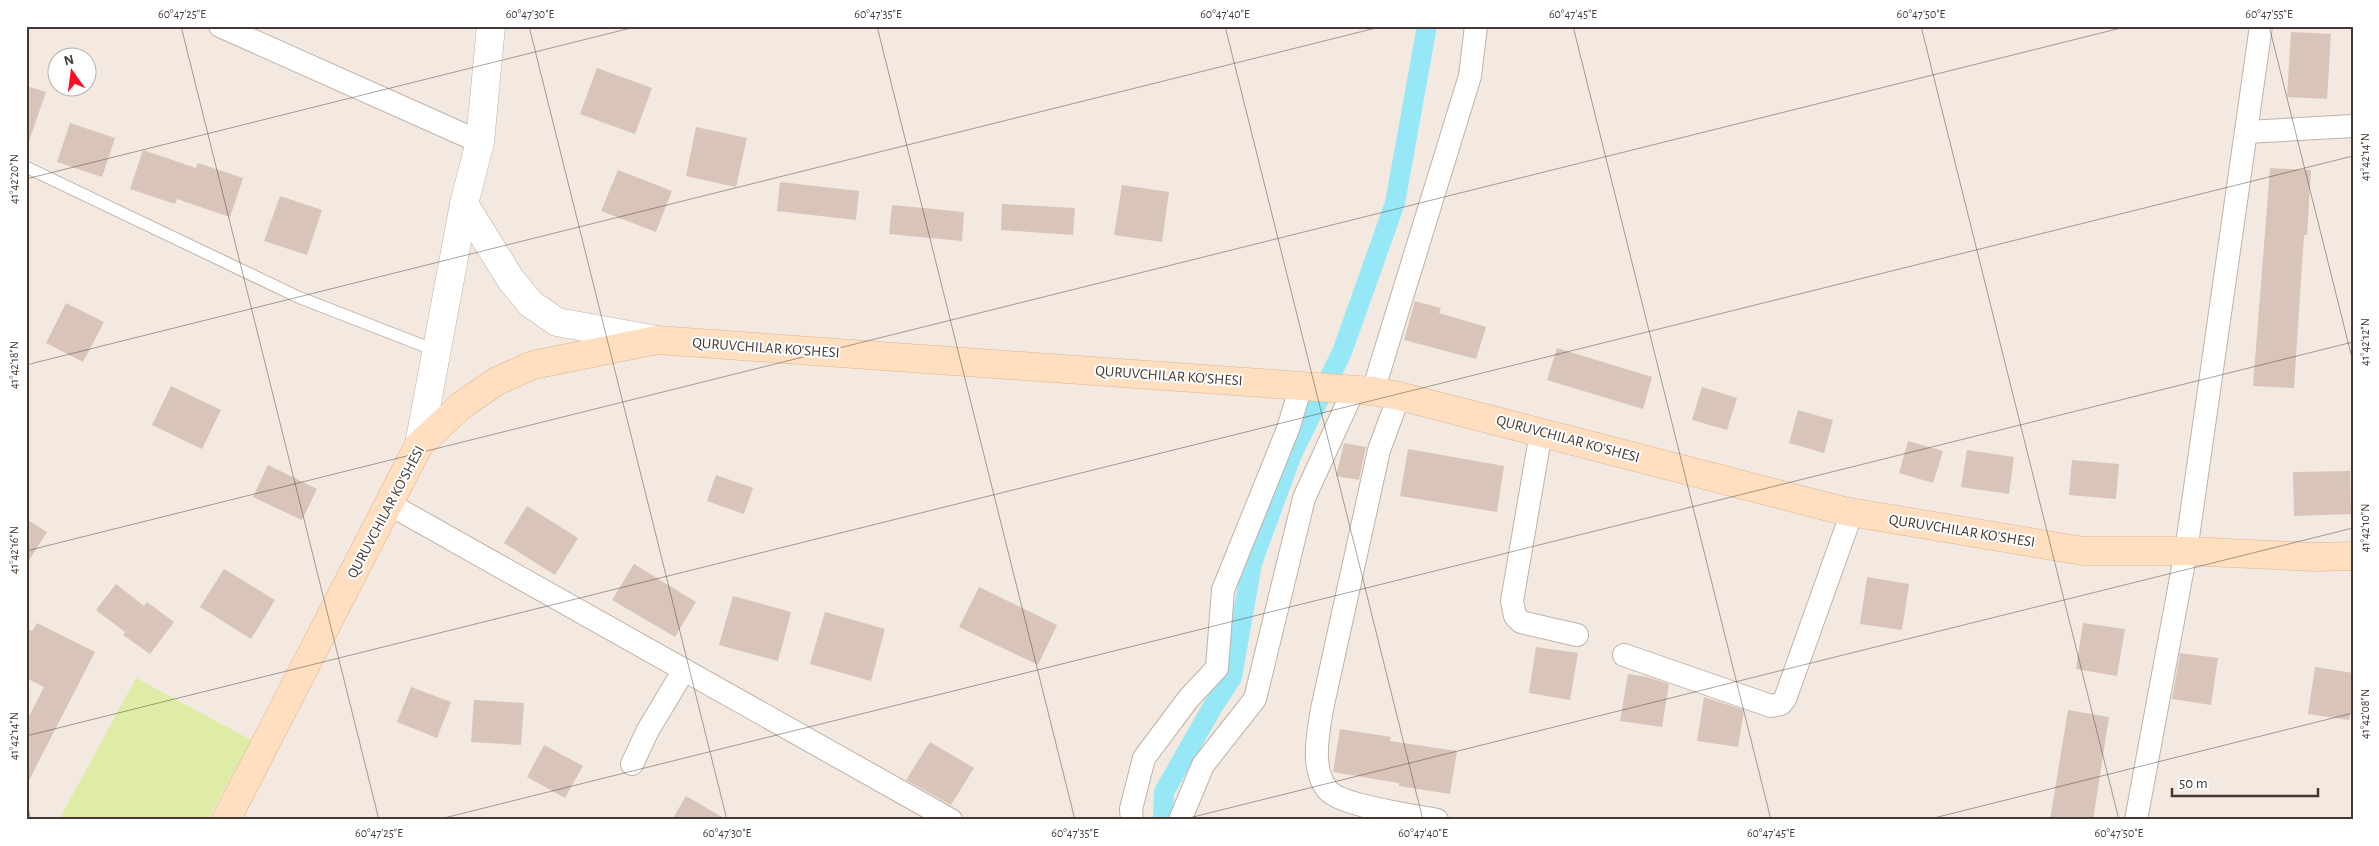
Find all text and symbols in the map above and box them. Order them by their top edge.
text: 60°47'25"E [158,8,206,20]
text: 60°47'30"E [506,8,555,20]
text: 60°47'35"E [854,8,902,20]
text: 60°47'40"E [1200,8,1250,20]
text: 60°47'45"E [1549,8,1597,20]
text: 60°47'50"E [1897,8,1946,20]
text: 60°47'55"E [2245,8,2293,20]
north arrow [48,48,98,98]
text: N [63,52,76,68]
text: 41°42'14"N [2359,133,2371,181]
text: 41°42'20"N [8,154,20,204]
text: 41°42'12"N [2359,318,2371,366]
street label: QURUVCHILAR KO'SHESI [692,335,840,361]
text: 41°42'18"N [8,341,20,389]
street label: QURUVCHILAR KO'SHESI [1095,363,1243,389]
street label: QURUVCHILAR KO'SHESI [1495,413,1641,465]
street label: QURUVCHILAR KO'SHESI [345,443,427,581]
text: 41°42'10"N [2359,504,2371,552]
street label: QURUVCHILAR KO'SHESI [1888,512,2036,550]
text: 41°42'16"N [8,526,20,574]
text: 41°42'08"N [2359,689,2371,739]
text: 41°42'14"N [8,712,20,760]
scale bar [2172,766,2318,798]
text: 50 m [2179,776,2208,791]
text: 60°47'25"E [355,827,403,839]
text: 60°47'30"E [703,827,752,839]
text: 60°47'35"E [1051,827,1099,839]
text: 60°47'40"E [1398,827,1448,839]
text: 60°47'45"E [1747,827,1795,839]
text: 60°47'50"E [2095,827,2144,839]

